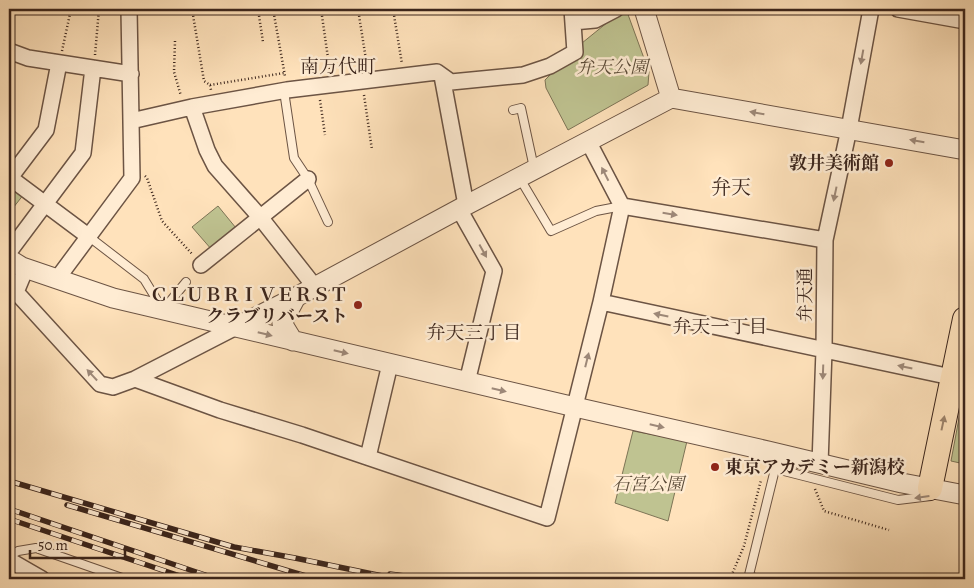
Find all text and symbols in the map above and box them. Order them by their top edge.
one-way arrow [857,49,865,65]
district label: 南万代町 [300,54,376,80]
park label: 弁天公園 [576,55,651,79]
one-way arrow [749,108,765,116]
one-way arrow [909,137,925,145]
place label: 敦井美術館 [789,151,879,175]
marker: 敦井美術館 [883,157,895,169]
one-way arrow [601,166,609,181]
district label: 弁天 [711,174,751,201]
one-way arrow [830,186,838,202]
one-way arrow [662,211,678,219]
one-way arrow [479,244,488,258]
street label: 弁天通 [793,268,817,322]
place label: ＣＬＵＢＲＩＶＥＲＳＴ クラブリバースト [150,283,348,328]
marker: ＣＬＵＢＲＩＶＥＲＳＴ クラブリバースト [352,299,364,311]
one-way arrow [653,311,668,319]
district label: 弁天一丁目 [672,314,768,340]
district label: 弁天三丁目 [426,320,522,346]
one-way arrow [257,330,272,338]
one-way arrow [333,348,348,356]
one-way arrow [583,353,591,368]
one-way arrow [898,363,913,371]
one-way arrow [819,365,827,381]
one-way arrow [86,370,98,382]
one-way arrow [491,386,506,394]
one-way arrow [939,416,947,431]
one-way arrow [650,422,665,430]
place label: 東京アカデミー新潟校 [725,455,905,479]
marker: 東京アカデミー新潟校 [709,461,721,473]
park label: 石宮公園 [612,472,687,496]
one-way arrow [913,493,929,501]
scale bar [30,528,125,560]
text: 50 m [38,535,68,555]

